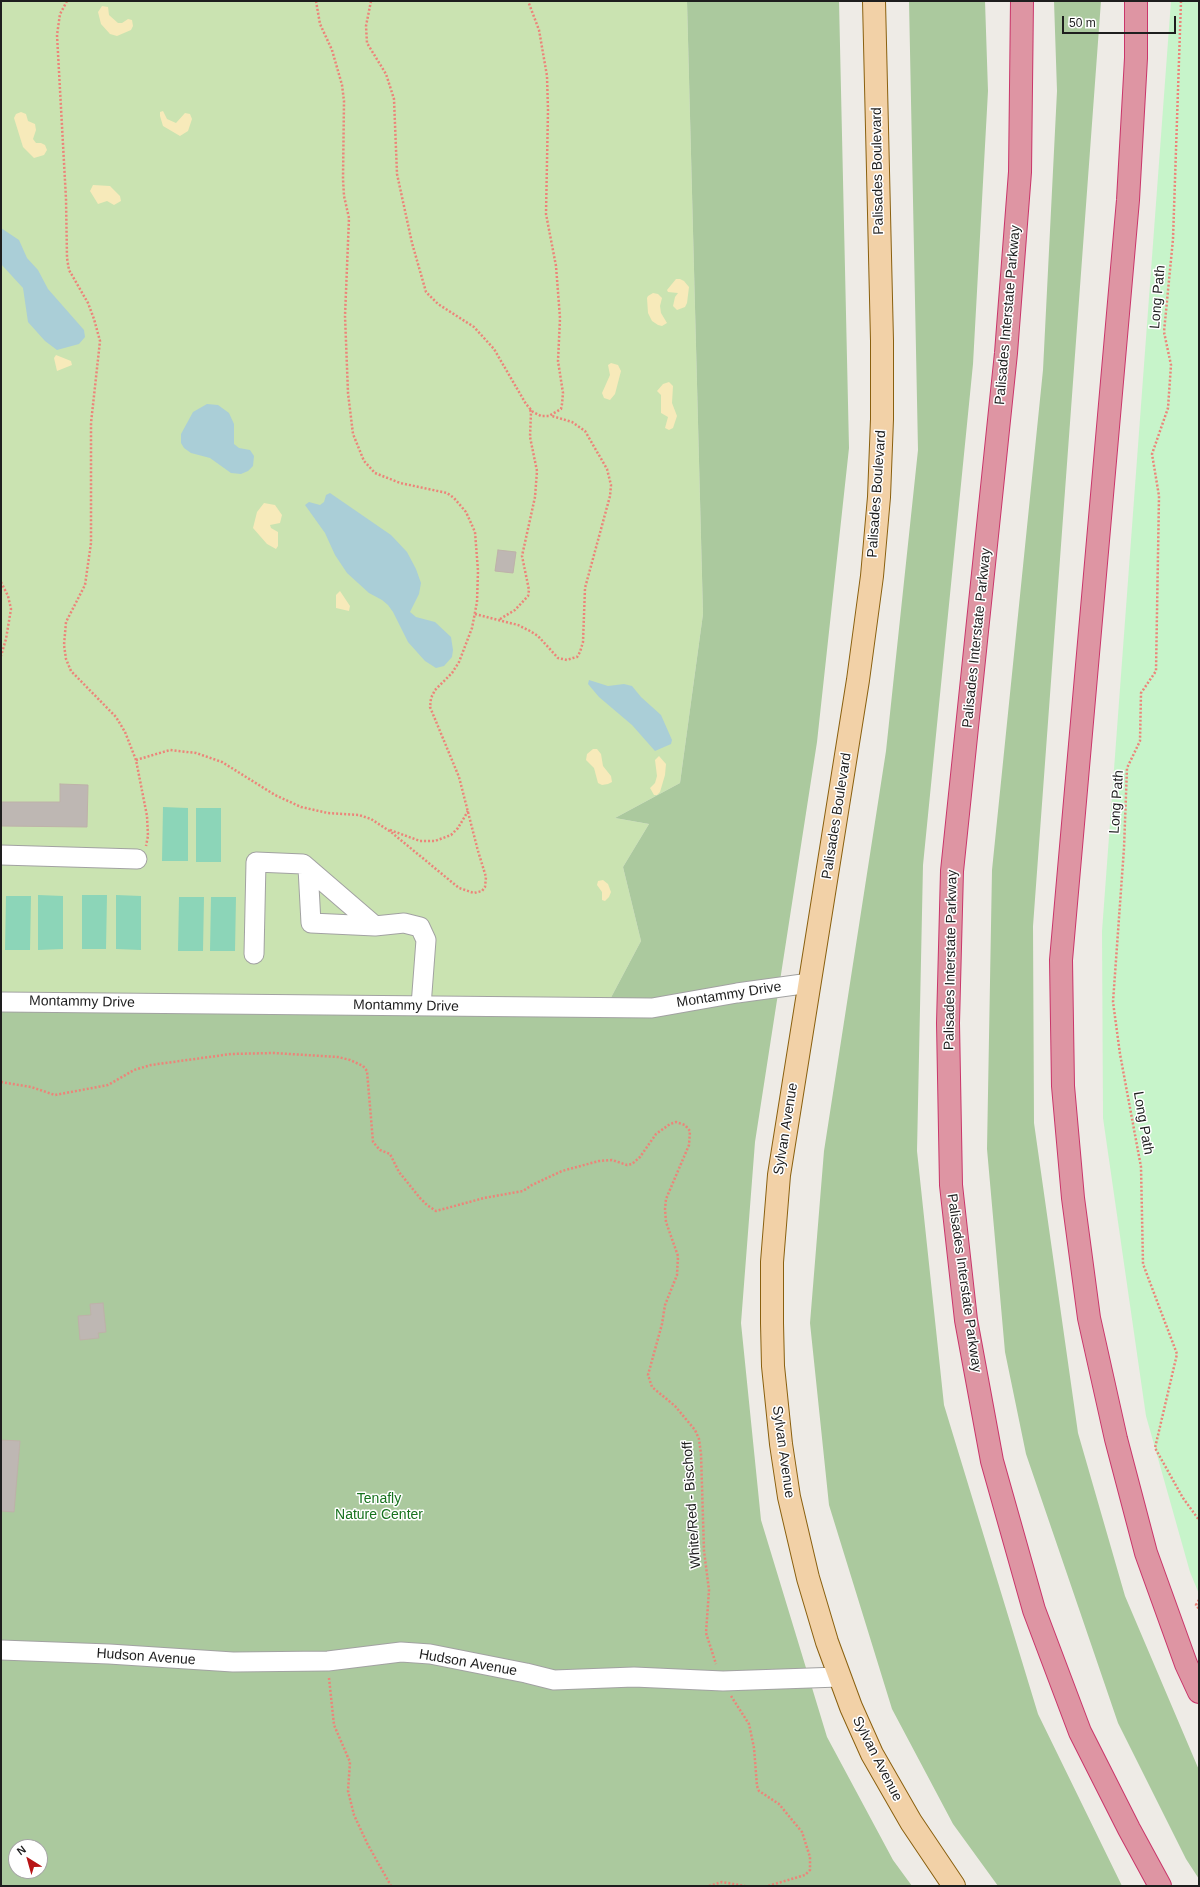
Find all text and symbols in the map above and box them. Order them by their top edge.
scale bar [1064,8,1178,34]
text: 50 m [1069,16,1096,30]
street label: Palisades Boulevard [868,107,888,235]
street label: Palisades Interstate Parkway [992,224,1024,406]
street label: Long Path [1147,264,1169,330]
street label: Palisades Boulevard [864,430,890,558]
street label: Palisades Interstate Parkway [959,547,995,729]
street label: Palisades Boulevard [819,752,855,880]
street label: Long Path [1106,770,1128,834]
street label: Palisades Interstate Parkway [941,870,961,1050]
street label: Montammy Drive [675,978,783,1012]
street label: Montammy Drive [29,993,135,1011]
street label: Montammy Drive [353,997,459,1015]
street label: Sylvan Avenue [770,1082,802,1176]
street label: Long Path [1129,1090,1157,1156]
street label: Palisades Interstate Parkway [943,1192,985,1374]
street label: Sylvan Avenue [768,1405,798,1499]
street label: White/Red - Bischoff [679,1441,705,1569]
park label: Tenafly Nature Center [335,1491,423,1524]
street label: Hudson Avenue [96,1645,196,1669]
street label: Hudson Avenue [418,1646,518,1680]
street label: Sylvan Avenue [848,1714,906,1804]
north arrow [8,1839,48,1879]
text: N [15,1843,28,1857]

